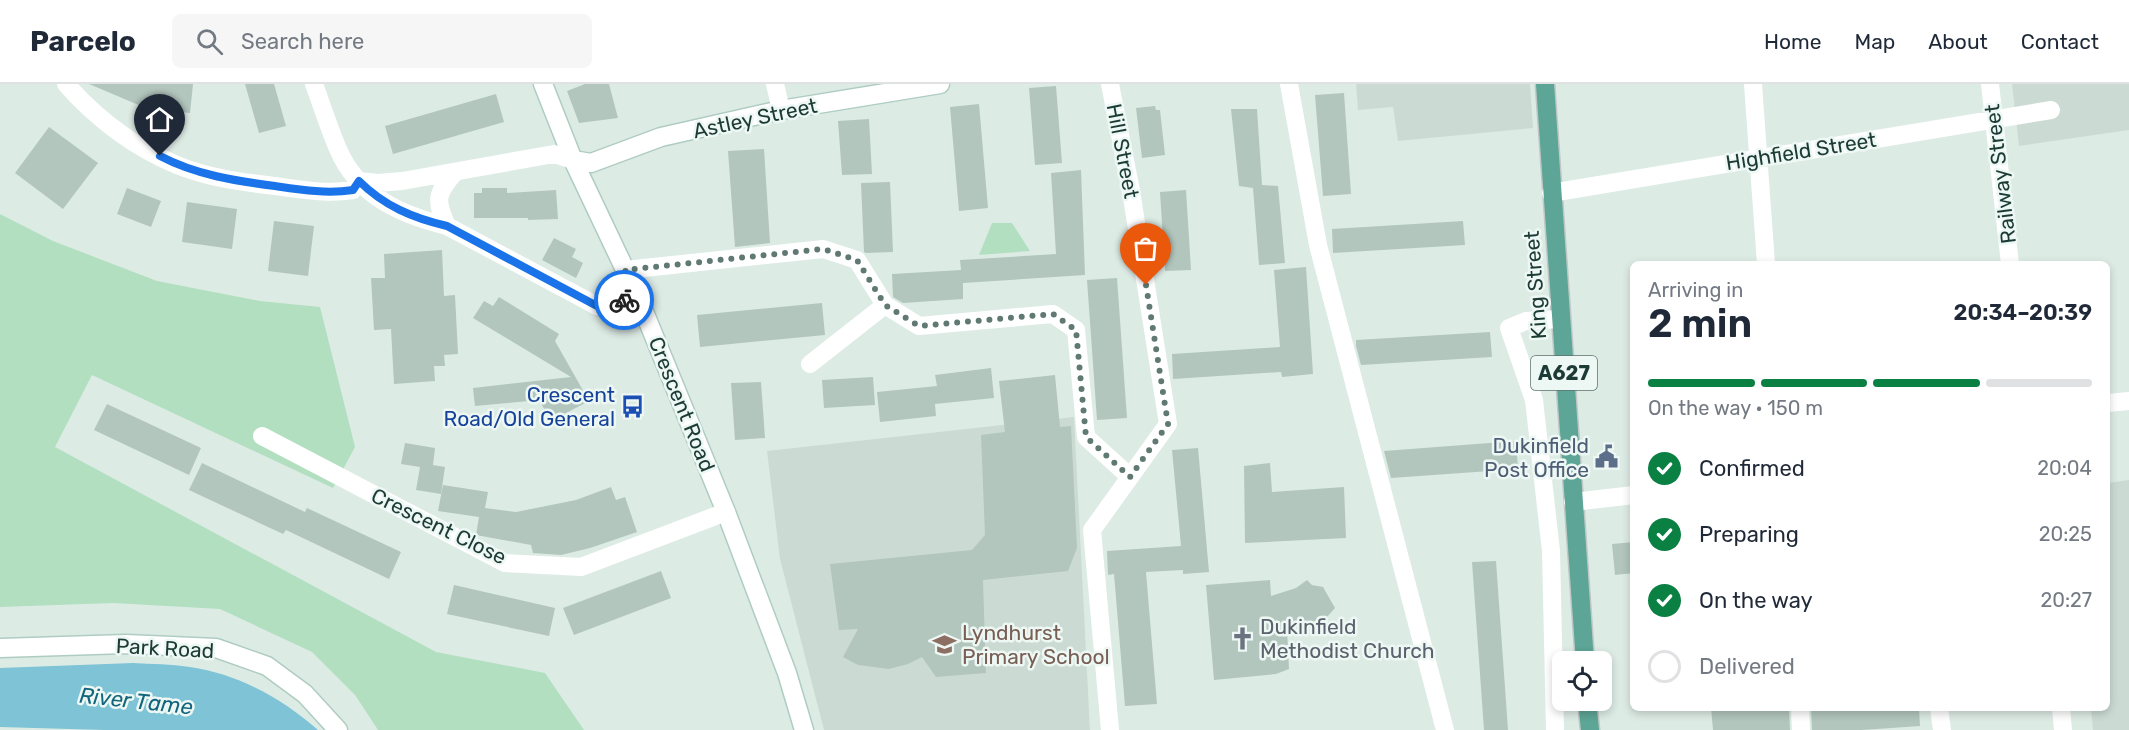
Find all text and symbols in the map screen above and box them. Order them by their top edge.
search box [172,14,592,68]
text: Parcelo [30,25,136,58]
icon: search [193,25,226,58]
text: Search here [241,28,364,55]
text: Home [1764,29,1821,54]
text: Map [1854,29,1895,54]
text: About [1928,29,1988,54]
text: Contact [2021,29,2099,54]
street label: Astley Street [691,93,819,143]
pin [134,94,185,156]
street label: Hill Street [1102,101,1144,201]
icon: home [143,103,176,136]
street label: Railway Street [1979,103,2021,245]
street label: Highfield Street [1724,127,1878,175]
pin [1120,223,1171,285]
street label: King Street [1519,230,1551,340]
icon: bag [1129,232,1162,265]
courier [594,270,654,330]
text: Arriving in [1648,278,1743,302]
icon: bike [608,284,641,317]
text: 20:34–20:39 [1954,299,2092,326]
text: 2 min [1648,301,1752,347]
street label: Crescent Road [644,333,720,475]
road number: A627 [1531,356,1597,390]
place label: Crescent Road/Old General [444,382,615,431]
bus stop icon: Crescent Road/Old General [620,393,646,419]
text: On the way · 150 m [1648,396,1823,420]
place label: Dukinfield Post Office [1484,433,1589,482]
public building icon: Dukinfield Post Office [1594,444,1620,470]
icon: check [1648,452,1681,485]
text: Confirmed [1699,455,1805,482]
text: 20:04 [2037,456,2092,480]
street label: Crescent Close [367,483,511,569]
icon: check [1648,518,1681,551]
text: Preparing [1699,521,1799,548]
text: 20:25 [2039,522,2092,546]
icon: check [1648,584,1681,617]
text: On the way [1699,587,1813,614]
text: 20:27 [2040,588,2092,612]
place label: Dukinfield Methodist Church [1260,614,1435,663]
place label: Lyndhurst Primary School [962,620,1110,669]
church icon: Dukinfield Methodist Church [1229,625,1255,651]
school or university icon: Lyndhurst Primary School [931,631,957,657]
street label: Park Road [115,633,215,663]
map controls [1552,651,1612,711]
button: locate [1552,651,1612,711]
text: Delivered [1699,653,1795,680]
water label: River Tame [78,682,194,720]

